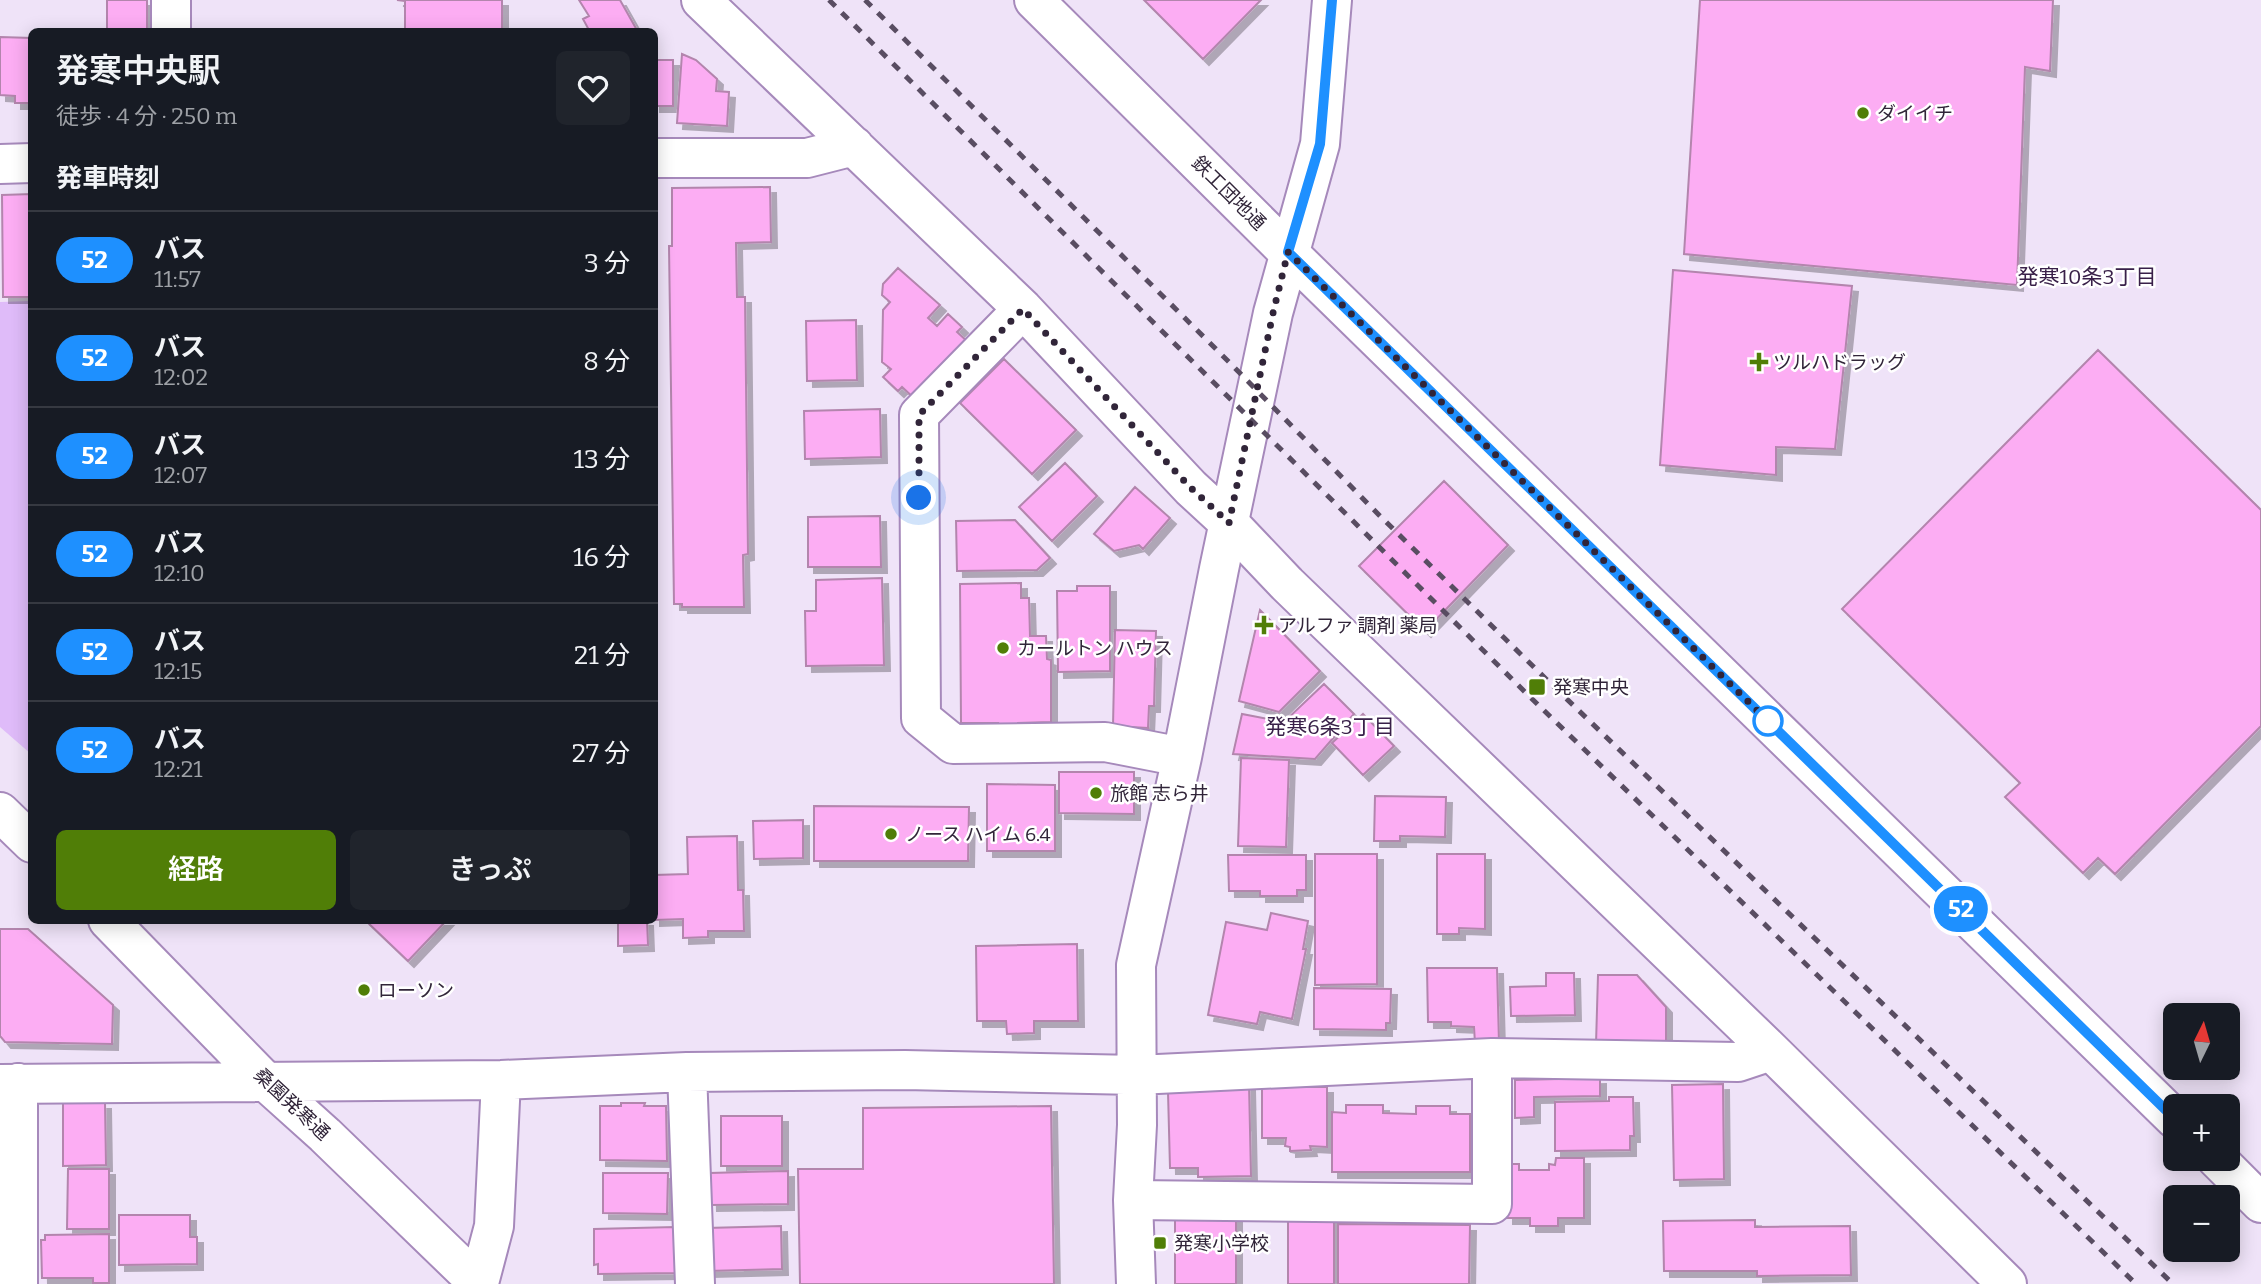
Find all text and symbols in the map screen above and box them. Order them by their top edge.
text: 発寒中央駅 [56,51,221,91]
button: heart [556,51,630,125]
text: 徒歩 · 4 分 · 250 m [56,102,237,130]
place label: ダイイチ [1877,102,1953,125]
marker: ダイイチ [1855,105,1871,121]
street label: 鉄工団地通 [1187,151,1271,235]
text: 発車時刻 [56,163,160,194]
text: バス [154,234,206,265]
text: 52 [81,246,108,274]
text: 3 分 [584,248,630,279]
district label: 発寒10条3丁目 [2018,264,2156,290]
text: 11:57 [154,265,201,293]
text: バス [154,332,206,363]
text: 52 [81,344,108,372]
text: 8 分 [583,346,630,377]
place label: ツルハドラッグ [1773,351,1906,374]
marker: ツルハドラッグ [1751,354,1767,370]
text: 12:02 [154,363,208,391]
text: バス [154,430,206,461]
text: 52 [81,442,108,470]
text: 13 分 [573,444,630,475]
text: 12:07 [154,461,207,489]
your location [901,480,936,515]
text: バス [154,528,206,559]
text: 52 [81,540,108,568]
text: 16 分 [573,542,630,573]
text: 12:10 [154,559,205,587]
place label: アルファ 調剤 薬局 [1278,614,1437,637]
marker: アルファ 調剤 薬局 [1256,617,1272,633]
text: バス [154,626,206,657]
place label: カールトン ハウス [1017,637,1173,660]
text: 52 [81,638,108,666]
text: 21 分 [574,640,630,671]
marker: カールトン ハウス [995,640,1011,656]
text: 12:15 [154,657,202,685]
place label: 発寒中央 [1553,676,1629,699]
marker: 発寒中央 [1527,677,1547,697]
unlabelled marker [1753,706,1783,736]
district label: 発寒6条3丁目 [1265,714,1395,740]
text: バス [154,724,206,755]
text: 52 [81,736,108,764]
text: 27 分 [572,738,630,769]
text: 12:21 [154,755,203,783]
place label: 旅館 志ら井 [1110,782,1209,805]
marker: 旅館 志ら井 [1088,785,1104,801]
place label: ノース ハイム 6.4 [905,823,1051,846]
marker: ノース ハイム 6.4 [883,826,899,842]
button: 経路 [56,830,336,910]
button: きっぷ [350,830,630,910]
line badge: 52 [1930,886,1993,932]
text: 52 [1948,895,1974,923]
place label: ローソン [378,979,454,1002]
marker: ローソン [356,982,372,998]
north arrow [2163,1003,2240,1080]
map controls [2163,1003,2240,1262]
street label: 桑園発寒通 [249,1063,335,1145]
button: + [2163,1094,2240,1171]
button: − [2163,1185,2240,1262]
place label: 発寒小学校 [1174,1232,1269,1255]
marker: 発寒小学校 [1152,1235,1168,1251]

